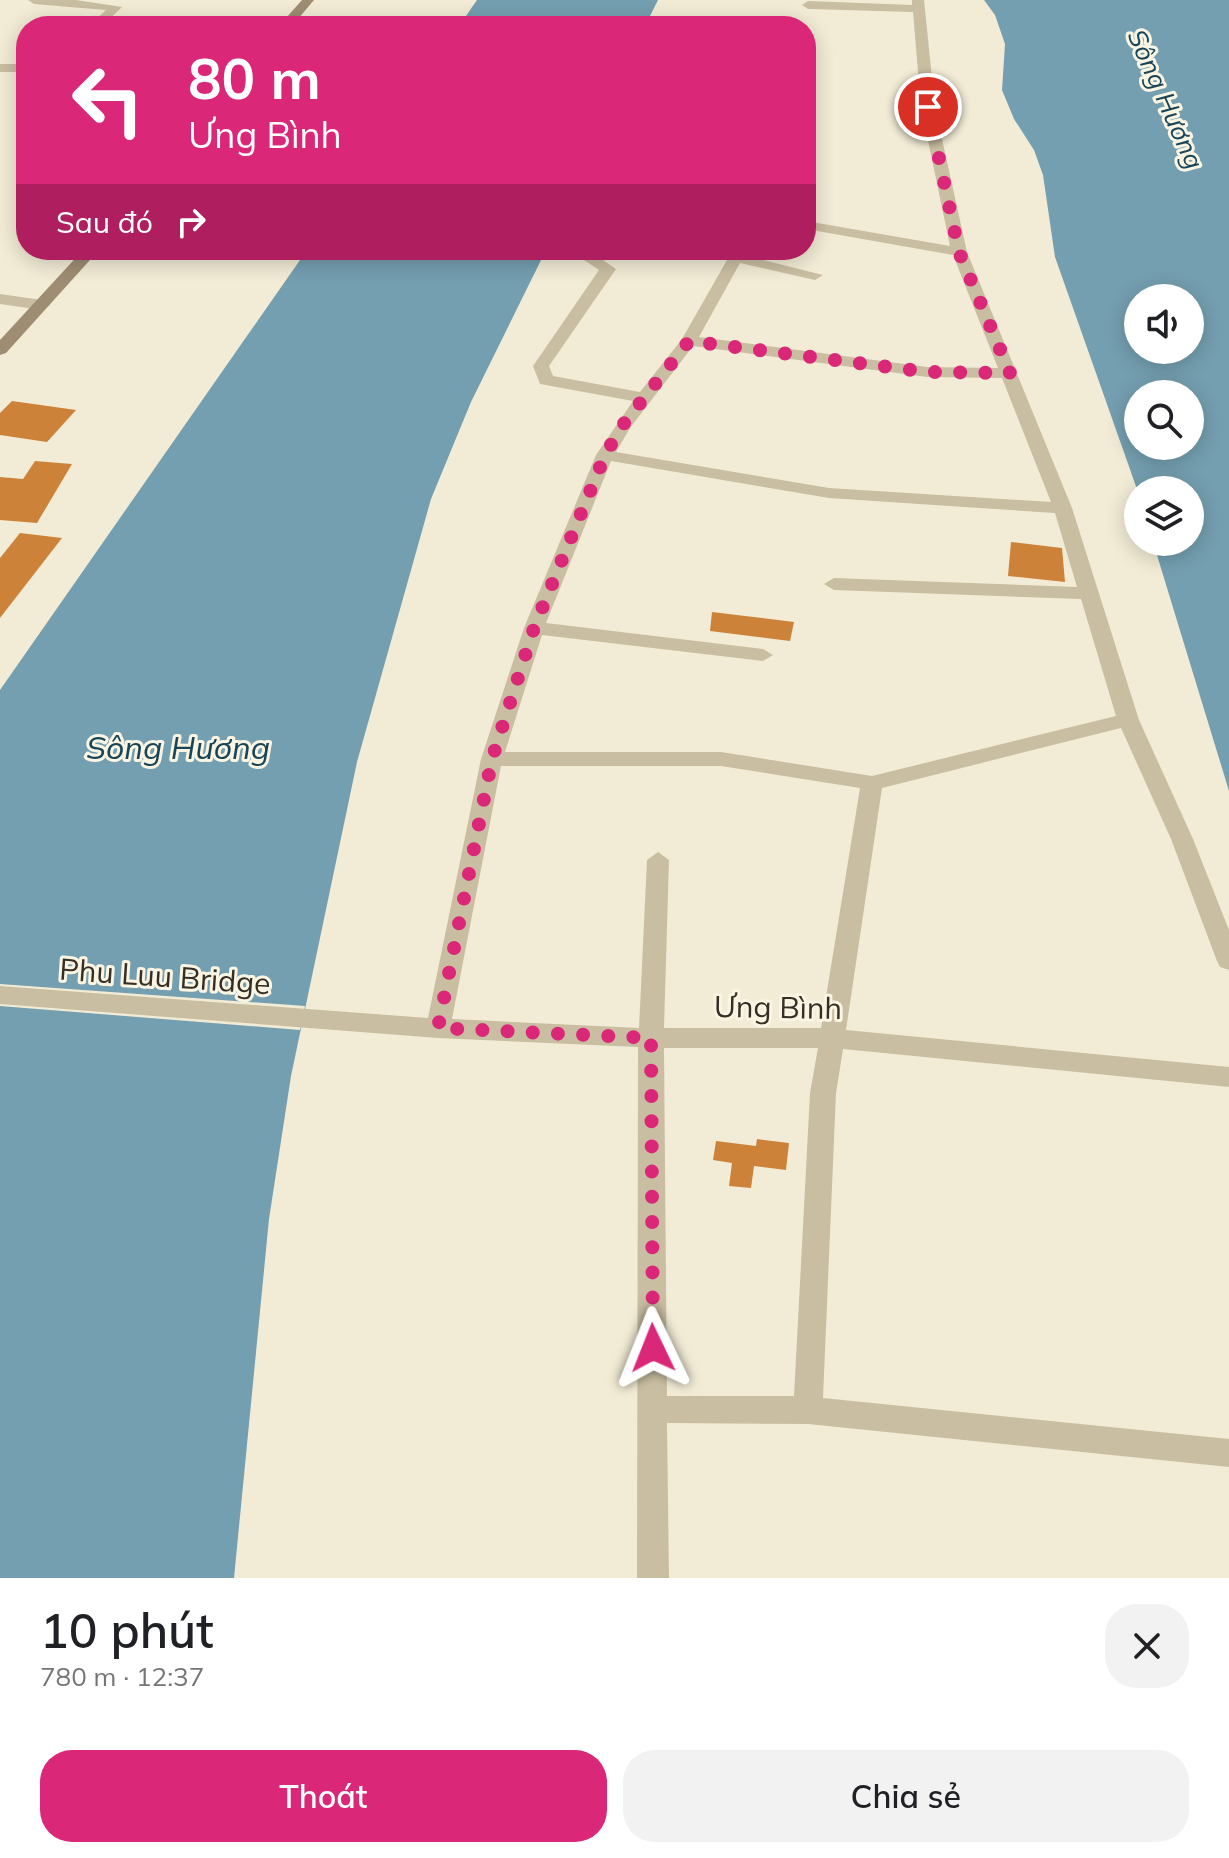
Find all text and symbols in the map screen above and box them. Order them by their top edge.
water label: Sông Hương [1121,24,1211,174]
text: 80 m [188,43,321,113]
icon: left [56,48,160,152]
pin [894,73,962,141]
icon: arrive [906,85,950,129]
text: Ưng Bình [188,112,342,157]
icon: right [169,200,213,244]
text: Sau đó [56,203,153,241]
map controls [1124,284,1204,556]
button: sound [1124,284,1204,364]
button: search [1124,380,1204,460]
button: layers [1124,476,1204,556]
water label: Sông Hương [86,727,270,767]
street label: Phu Luu Bridge [58,950,272,1002]
street label: Ưng Bình [714,987,842,1027]
position arrow [611,1306,695,1390]
text: 10 phút [40,1600,214,1660]
button: close [1105,1604,1189,1688]
text: 780 m · 12:37 [40,1660,204,1693]
button: Thoát [40,1750,607,1842]
button: Chia sẻ [623,1750,1189,1842]

